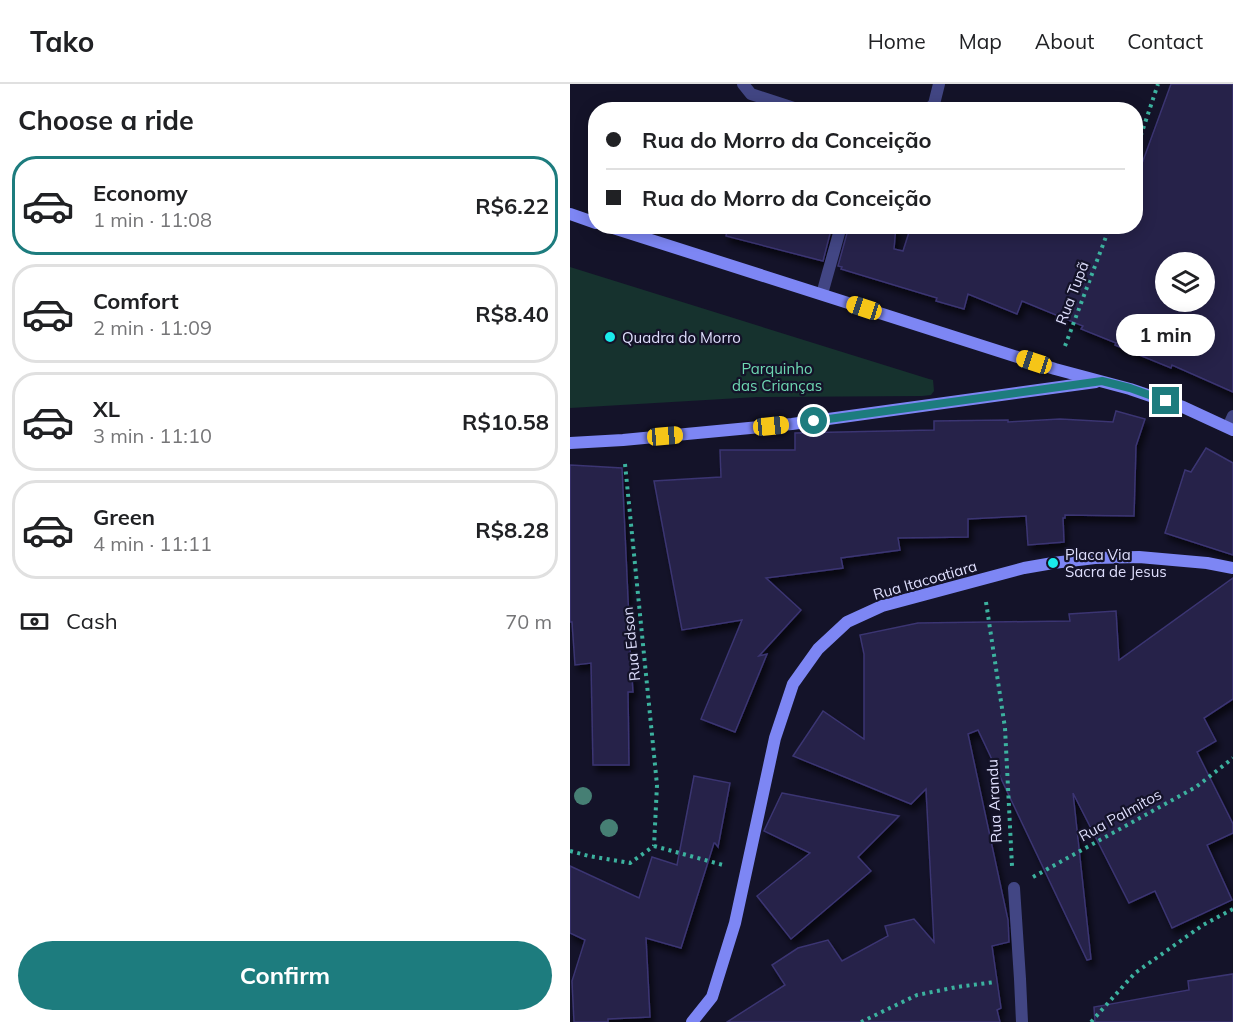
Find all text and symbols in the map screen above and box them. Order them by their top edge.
text: Tako [30,24,94,59]
text: Home [868,28,926,54]
text: Map [959,28,1002,54]
text: About [1035,28,1094,54]
text: Contact [1127,28,1203,54]
text: Choose a ride [18,103,194,137]
text: Rua do Morro da Conceição [642,126,932,154]
icon: car [21,179,75,233]
text: Economy [93,179,188,207]
text: Rua do Morro da Conceição [642,184,932,212]
text: R$6.22 [475,192,549,220]
text: 1 min · 11:08 [93,207,212,232]
map controls [1155,252,1215,312]
button: layers [1155,252,1215,312]
street label: Rua Tupã [1051,259,1093,327]
icon: car [21,287,75,341]
text: Comfort [93,287,179,315]
car [844,294,884,322]
text: R$8.40 [475,300,549,328]
callout: 1 min [1116,314,1216,356]
text: 2 min · 11:09 [93,315,212,340]
text: 1 min [1139,322,1192,347]
place label: Quadra do Morro [622,328,741,347]
marker: Quadra do Morro [603,330,617,344]
car [1014,348,1054,376]
park label: Parquinho das Crianças [732,359,822,395]
route end [1152,387,1179,414]
icon: car [21,395,75,449]
text: XL [93,395,120,423]
route start [800,407,827,434]
text: R$10.58 [462,408,549,436]
car [752,415,790,437]
text: 3 min · 11:10 [93,423,212,448]
car [646,425,684,447]
icon: car [21,503,75,557]
text: Green [93,503,155,531]
text: R$8.28 [475,516,549,544]
text: 4 min · 11:11 [93,531,212,556]
place label: Placa Via Sacra de Jesus [1065,545,1167,581]
street label: Rua Itacoatiara [871,556,979,604]
marker: Placa Via Sacra de Jesus [1046,556,1060,570]
icon: cash [18,605,51,638]
street label: Rua Edson [618,606,644,682]
text: Cash [66,607,118,635]
text: 70 m [505,609,552,634]
street label: Rua Arandu [982,759,1006,843]
street label: Rua Palmitos [1075,784,1165,846]
button: Confirm [18,941,552,1010]

